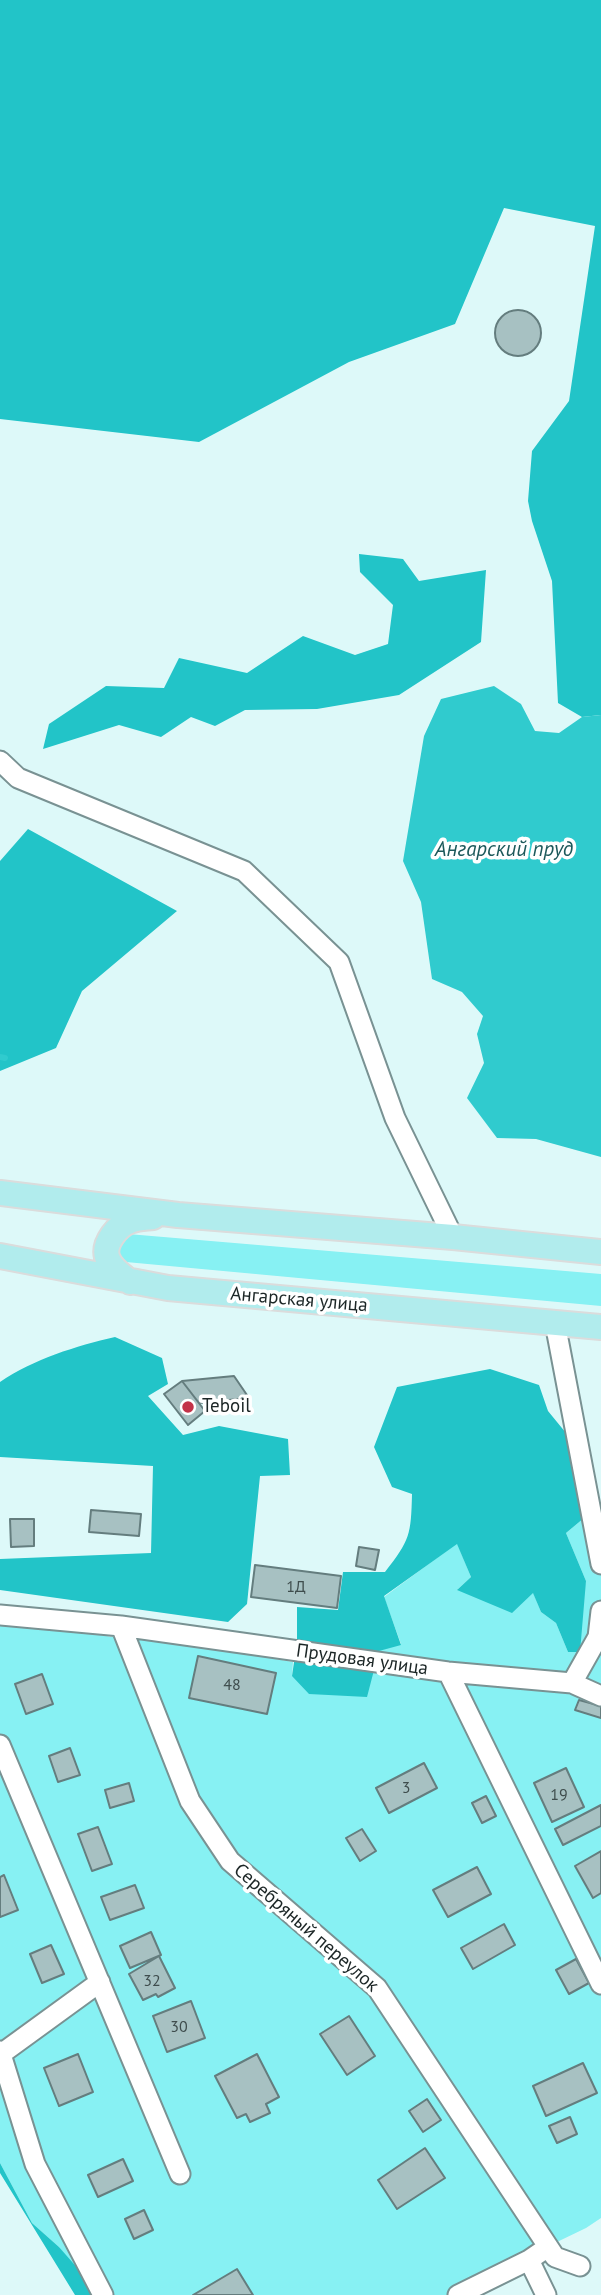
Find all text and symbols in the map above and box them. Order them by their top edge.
water label: Ангарский пруд [435,837,573,863]
street label: Ангарская улица [229,1283,369,1317]
place label: Teboil [202,1396,251,1418]
marker: Teboil [180,1399,196,1415]
house number: 1Д [286,1577,306,1597]
street label: Прудовая улица [295,1639,429,1681]
house number: 48 [223,1675,241,1695]
house number: 3 [402,1778,410,1798]
house number: 19 [550,1785,568,1805]
street label: Серебряный переулок [229,1859,383,1997]
house number: 32 [143,1971,161,1991]
house number: 30 [170,2017,188,2037]

